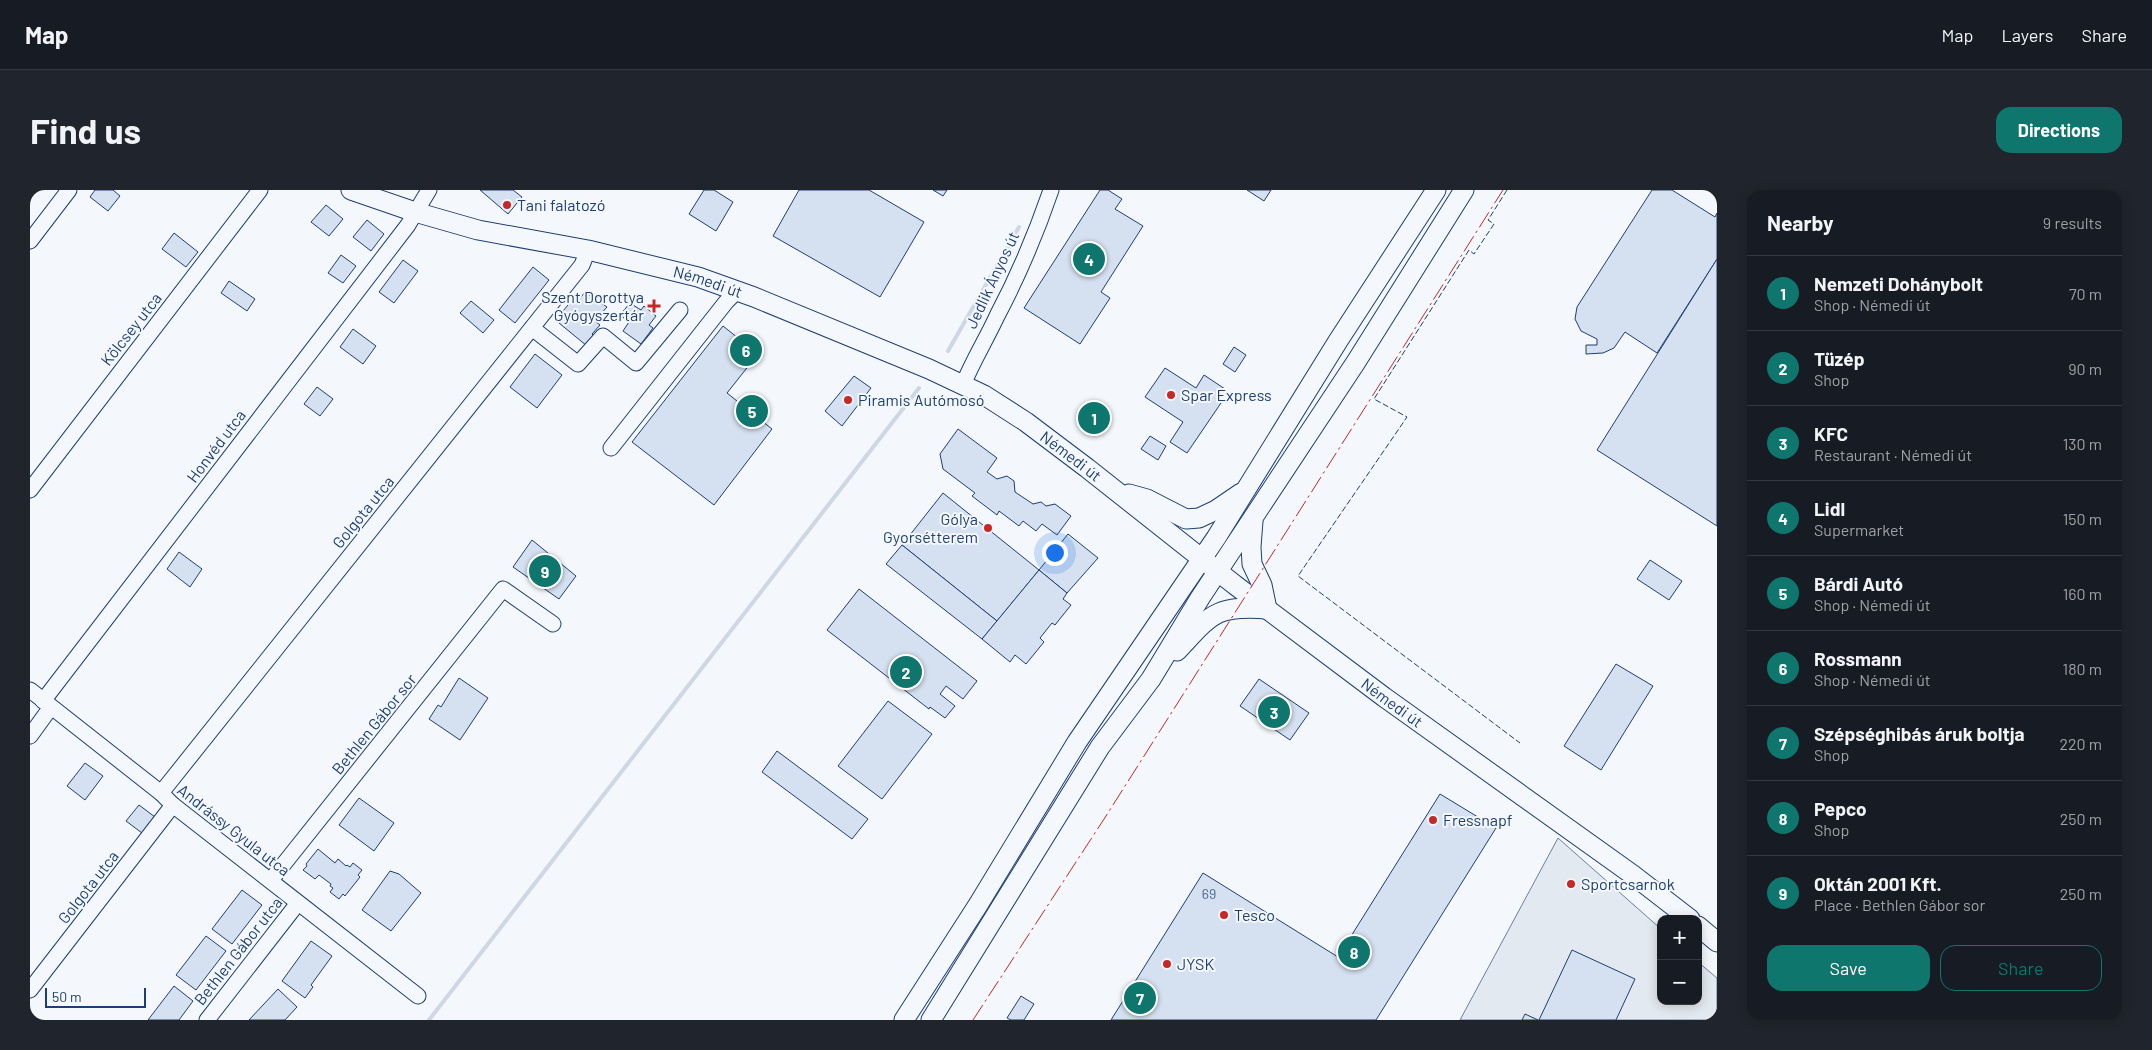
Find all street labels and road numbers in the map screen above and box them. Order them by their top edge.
street label: Jedlik Ányos út [961,228,1022,331]
street label: Némedi út [672,261,745,301]
street label: Kölcsey utca [96,288,165,369]
street label: Honvéd utca [182,406,249,486]
street label: Némedi út [1037,426,1105,485]
street label: Golgota utca [328,472,397,552]
street label: Bethlen Gábor sor [327,670,420,778]
street label: Némedi út [1358,673,1427,731]
street label: Andrássy Gyula utca [174,780,294,879]
street label: Golgota utca [53,846,122,927]
street label: Bethlen Gábor utca [190,893,286,1008]

